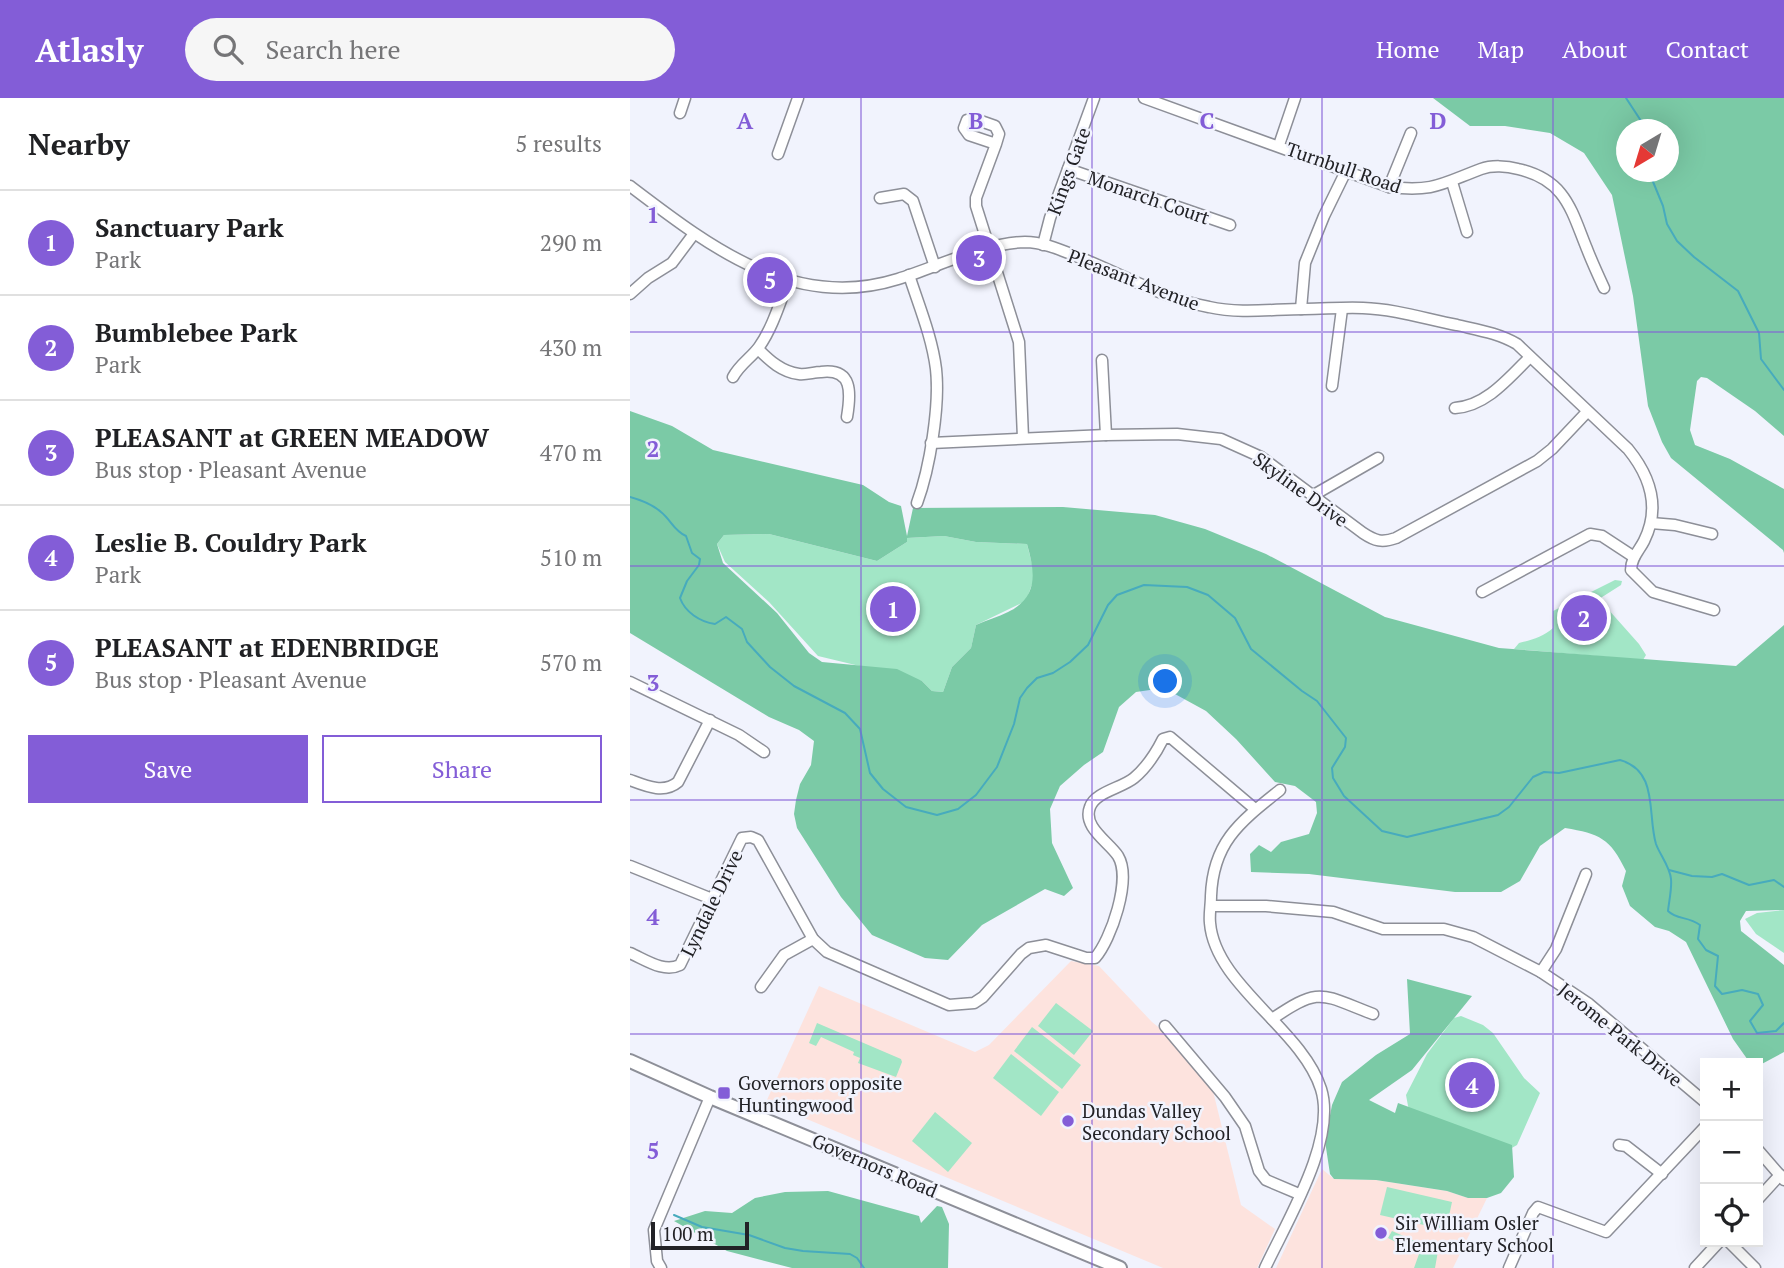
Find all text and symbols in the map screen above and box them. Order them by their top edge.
search box [185,18,675,81]
text: Atlasly [35,28,143,71]
icon: search [209,30,247,68]
text: Search here [265,32,401,66]
text: Home [1376,33,1440,65]
text: Map [1478,33,1524,65]
text: About [1562,33,1628,65]
text: Contact [1666,33,1749,65]
text: A [737,105,754,136]
text: B [969,105,984,136]
text: C [1200,105,1215,136]
text: D [1430,105,1447,136]
north arrow [1616,119,1679,182]
text: Nearby [28,124,130,164]
street label: Kings Gate [1041,124,1095,218]
text: 5 results [515,128,602,159]
street label: Turnbull Road [1283,136,1405,199]
street label: Monarch Court [1085,164,1213,230]
text: 1 [647,199,660,230]
text: Sanctuary Park [95,210,284,244]
text: 1 [45,227,58,258]
text: 290 m [540,227,602,258]
pin: 3 [956,232,1002,284]
street label: Pleasant Avenue [1065,242,1203,316]
text: Park [95,244,141,275]
pin: 5 [747,254,793,306]
text: Bumblebee Park [95,315,298,349]
text: 2 [45,332,58,363]
text: 430 m [540,332,602,363]
text: Park [95,349,141,380]
text: PLEASANT at GREEN MEADOW [95,420,489,454]
text: 2 [647,433,660,464]
text: 3 [45,437,58,468]
text: 470 m [540,437,602,468]
street label: Skyline Drive [1248,446,1354,532]
text: Bus stop · Pleasant Avenue [95,454,367,485]
text: Leslie B. Couldry Park [95,525,367,559]
text: 4 [45,542,58,573]
text: 510 m [540,542,602,573]
text: Park [95,559,141,590]
pin: 1 [870,583,916,635]
pin: 2 [1561,592,1607,644]
text: PLEASANT at EDENBRIDGE [95,630,439,664]
text: 5 [45,647,58,678]
text: 570 m [540,647,602,678]
text: Bus stop · Pleasant Avenue [95,664,367,695]
your location [1148,664,1182,698]
text: 3 [647,667,660,698]
button: Save [28,735,308,803]
button: Share [322,735,602,803]
street label: Lyndale Drive [674,846,748,960]
text: 4 [647,901,660,932]
street label: Jerome Park Drive [1554,976,1688,1092]
map controls [1700,1058,1763,1247]
button: + [1700,1058,1763,1121]
pin: 4 [1449,1059,1495,1111]
place label: Governors opposite Huntingwood [738,1070,902,1117]
marker: Governors opposite Huntingwood [716,1085,732,1101]
place label: Dundas Valley Secondary School [1082,1098,1231,1145]
marker: Dundas Valley Secondary School [1060,1113,1076,1129]
button: − [1700,1121,1763,1184]
street label: Governors Road [809,1127,942,1203]
text: 5 [647,1135,660,1166]
button: locate [1700,1184,1763,1247]
place label: Sir William Osler Elementary School [1395,1210,1554,1257]
scale bar [651,1219,749,1251]
text: 100 m [662,1221,713,1246]
marker: Sir William Osler Elementary School [1373,1225,1389,1241]

